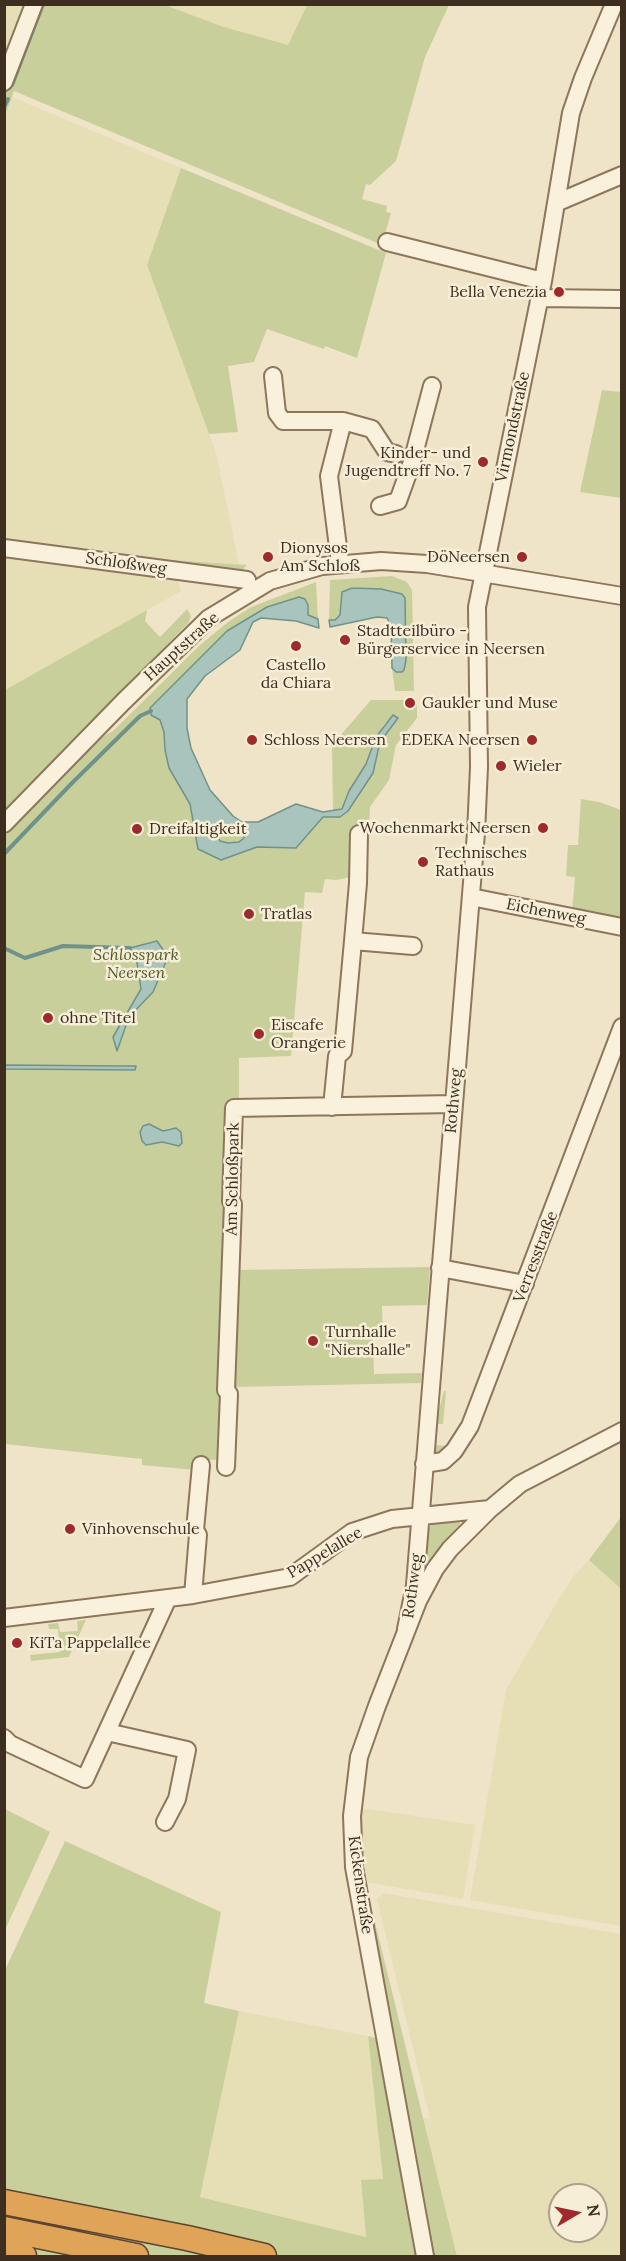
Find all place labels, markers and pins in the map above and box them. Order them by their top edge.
place label: Bella Venezia [449,282,547,302]
marker: Bella Venezia [552,285,566,299]
place label: Kinder- und Jugendtreff No. 7 [345,443,471,481]
marker: Kinder- und Jugendtreff No. 7 [476,455,490,469]
place label: Dionysos Am Schloß [280,538,360,576]
place label: DöNeersen [427,547,510,567]
marker: Dionysos Am Schloß [261,550,275,564]
marker: DöNeersen [515,550,529,564]
place label: Stadtteilbüro - Bürgerservice in Neersen [357,621,545,659]
marker: Stadtteilbüro - Bürgerservice in Neersen [338,633,352,647]
marker: Castello da Chiara [289,639,303,653]
place label: Castello da Chiara [261,655,331,693]
place label: Gaukler und Muse [422,693,558,713]
marker: Gaukler und Muse [403,696,417,710]
place label: Schloss Neersen [264,730,386,750]
place label: EDEKA Neersen [401,730,520,750]
marker: Schloss Neersen [245,733,259,747]
marker: EDEKA Neersen [525,733,539,747]
place label: Wieler [513,756,562,776]
marker: Wieler [494,759,508,773]
place label: Wochenmarkt Neersen [359,818,531,838]
place label: Dreifaltigkeit [149,819,247,839]
marker: Wochenmarkt Neersen [536,821,550,835]
marker: Dreifaltigkeit [130,822,144,836]
place label: Technisches Rathaus [435,843,527,881]
marker: Technisches Rathaus [416,855,430,869]
place label: Tratlas [261,904,312,924]
marker: Tratlas [242,907,256,921]
place label: ohne Titel [60,1008,136,1028]
marker: ohne Titel [41,1011,55,1025]
place label: Eiscafe Orangerie [271,1015,346,1053]
marker: Eiscafe Orangerie [252,1027,266,1041]
place label: Turnhalle "Niershalle" [325,1322,411,1360]
marker: Turnhalle "Niershalle" [306,1334,320,1348]
place label: Vinhovenschule [82,1519,200,1539]
marker: Vinhovenschule [63,1522,77,1536]
place label: KiTa Pappelallee [29,1633,151,1653]
marker: KiTa Pappelallee [10,1636,24,1650]

